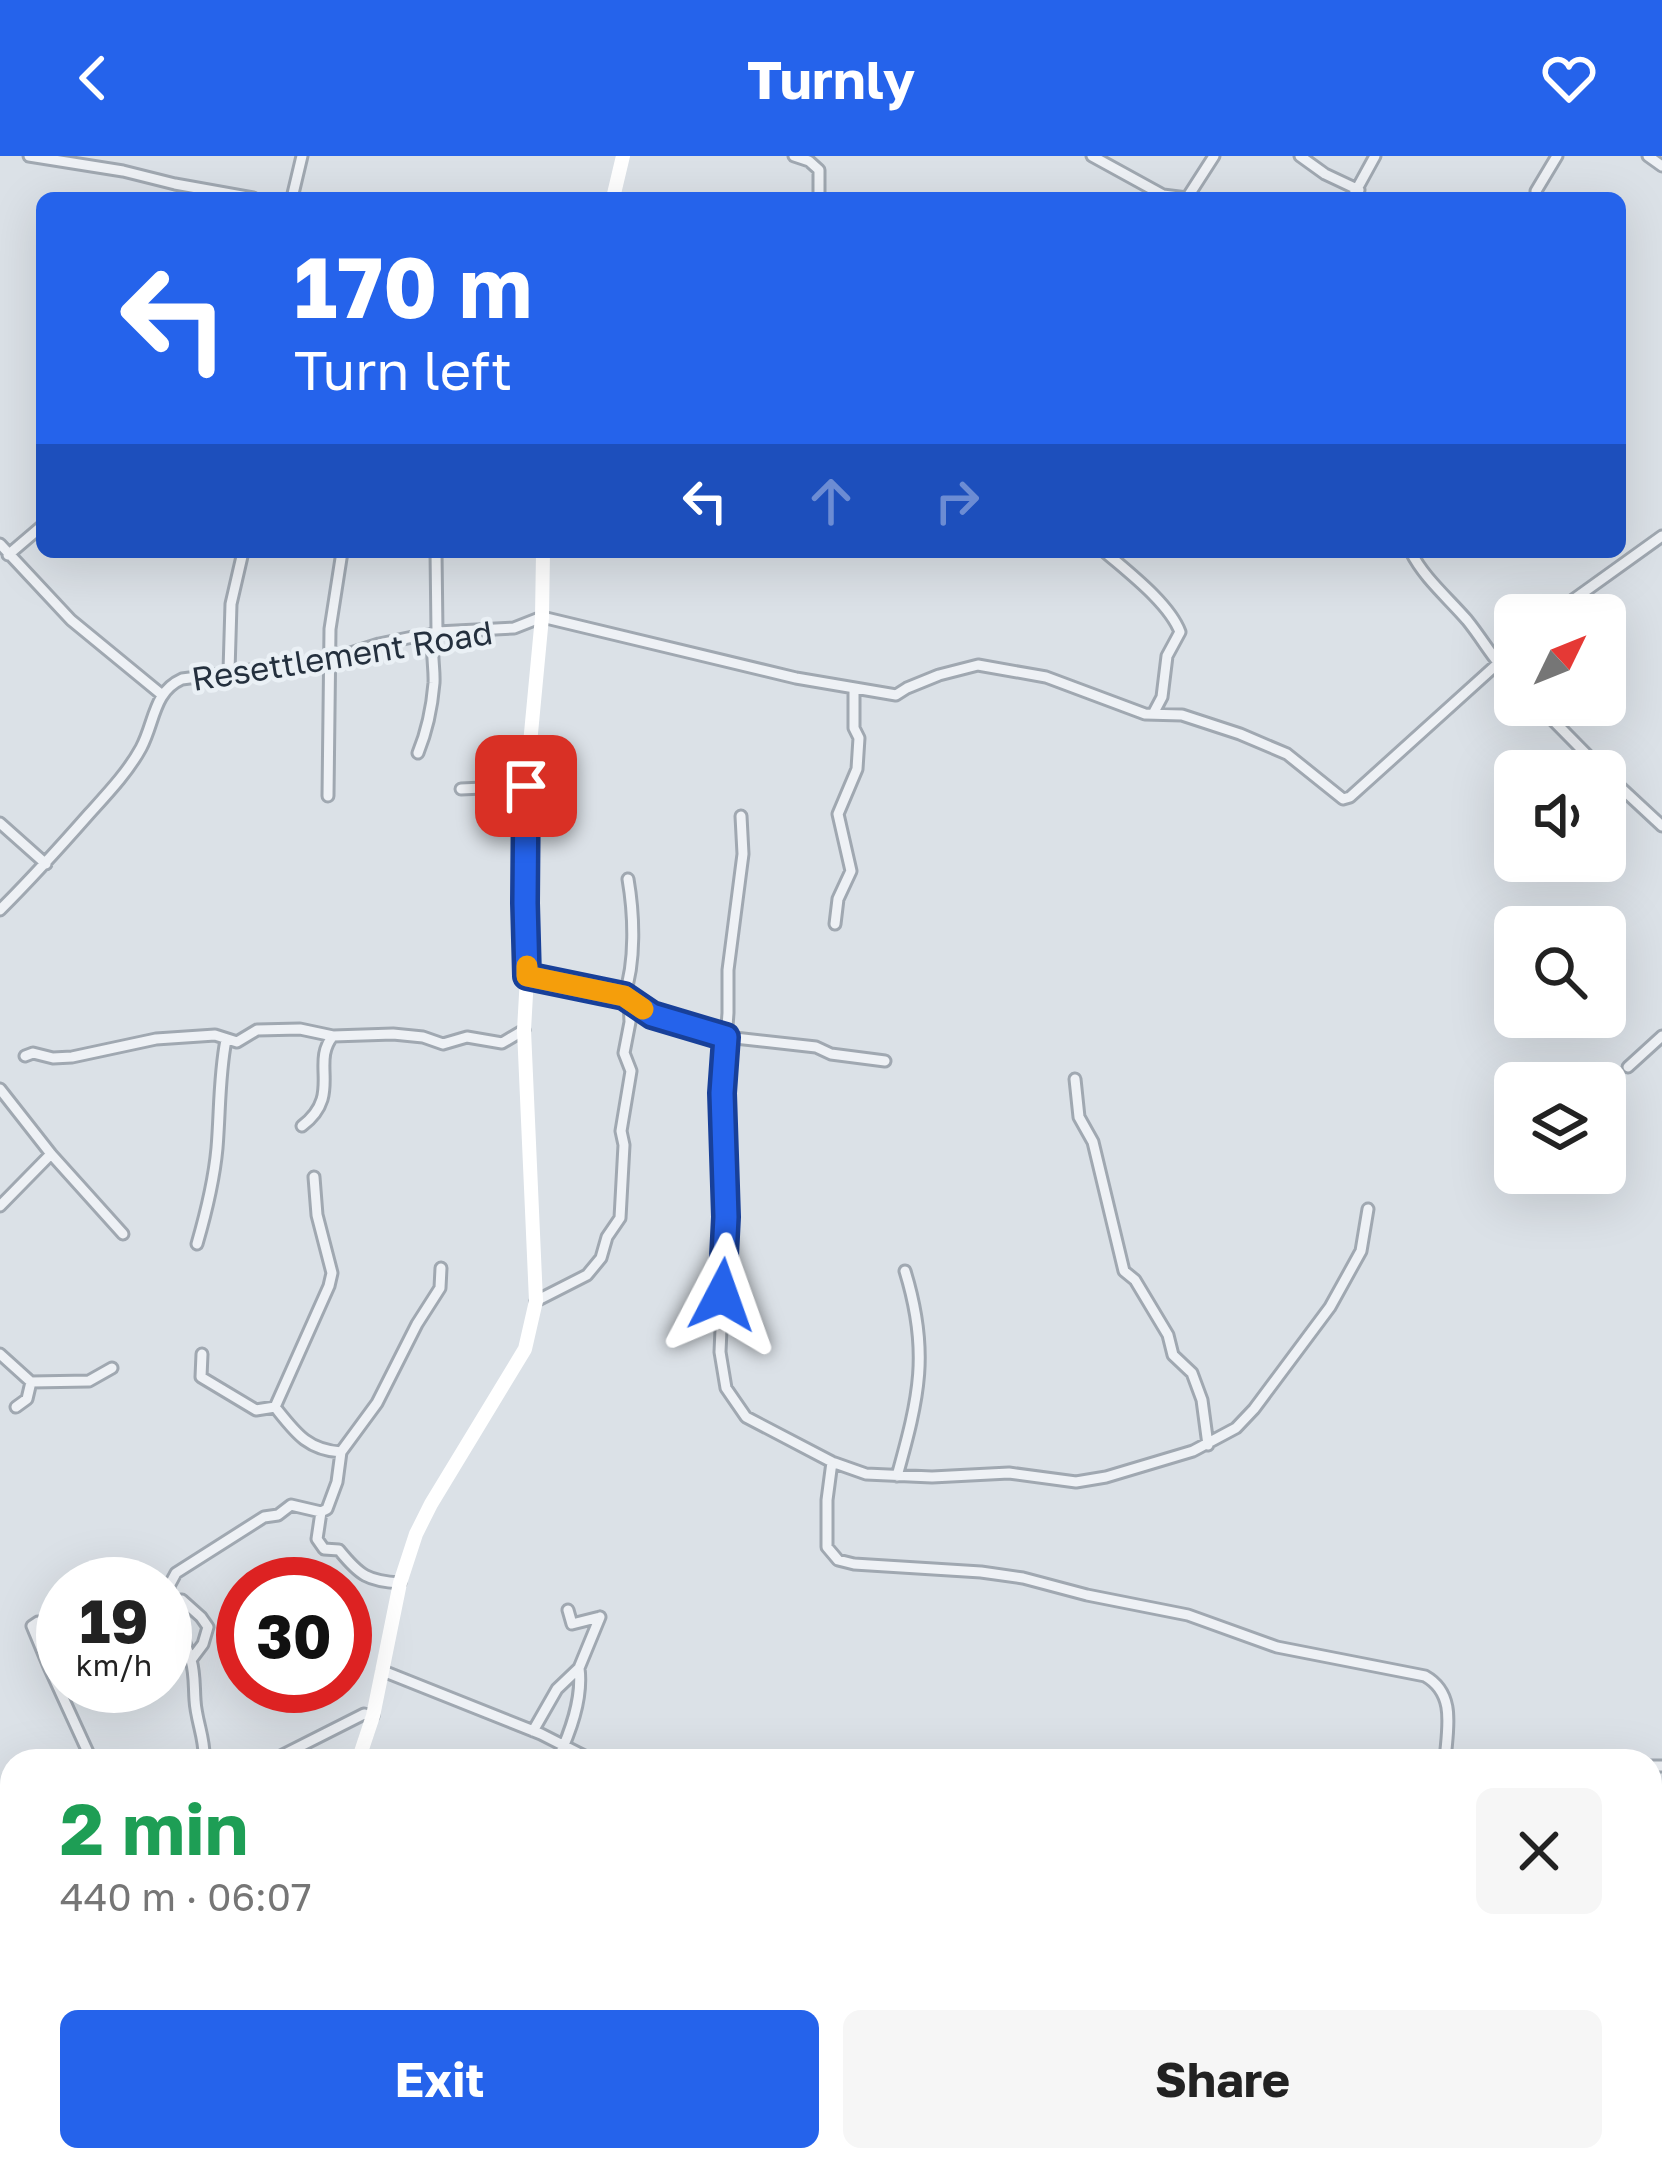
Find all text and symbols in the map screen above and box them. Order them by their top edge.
icon: back [60,45,126,111]
icon: heart [1536,45,1602,111]
text: Turnly [747,46,915,111]
text: 170 m [294,236,532,336]
icon: left [96,240,252,396]
text: Turn left [294,337,512,402]
icon: left [672,468,738,534]
icon: ahead [798,468,864,534]
icon: right [924,468,990,534]
north arrow [1494,594,1626,726]
map controls [1494,594,1626,1194]
street label: Resettlement Road [189,612,495,698]
pin [475,735,577,837]
button: sound [1494,750,1626,882]
icon: arrive [493,753,559,819]
button: search [1494,906,1626,1038]
button: layers [1494,1062,1626,1194]
position arrow [659,1232,785,1358]
speed limit sign: 30 [216,1557,372,1713]
text: 19 [79,1584,148,1656]
text: km/h [76,1647,152,1683]
text: 2 min [60,1784,248,1871]
button: close [1476,1788,1602,1914]
text: 440 m · 06:07 [60,1873,312,1920]
button: Exit [60,2010,819,2148]
button: Share [843,2010,1602,2148]

